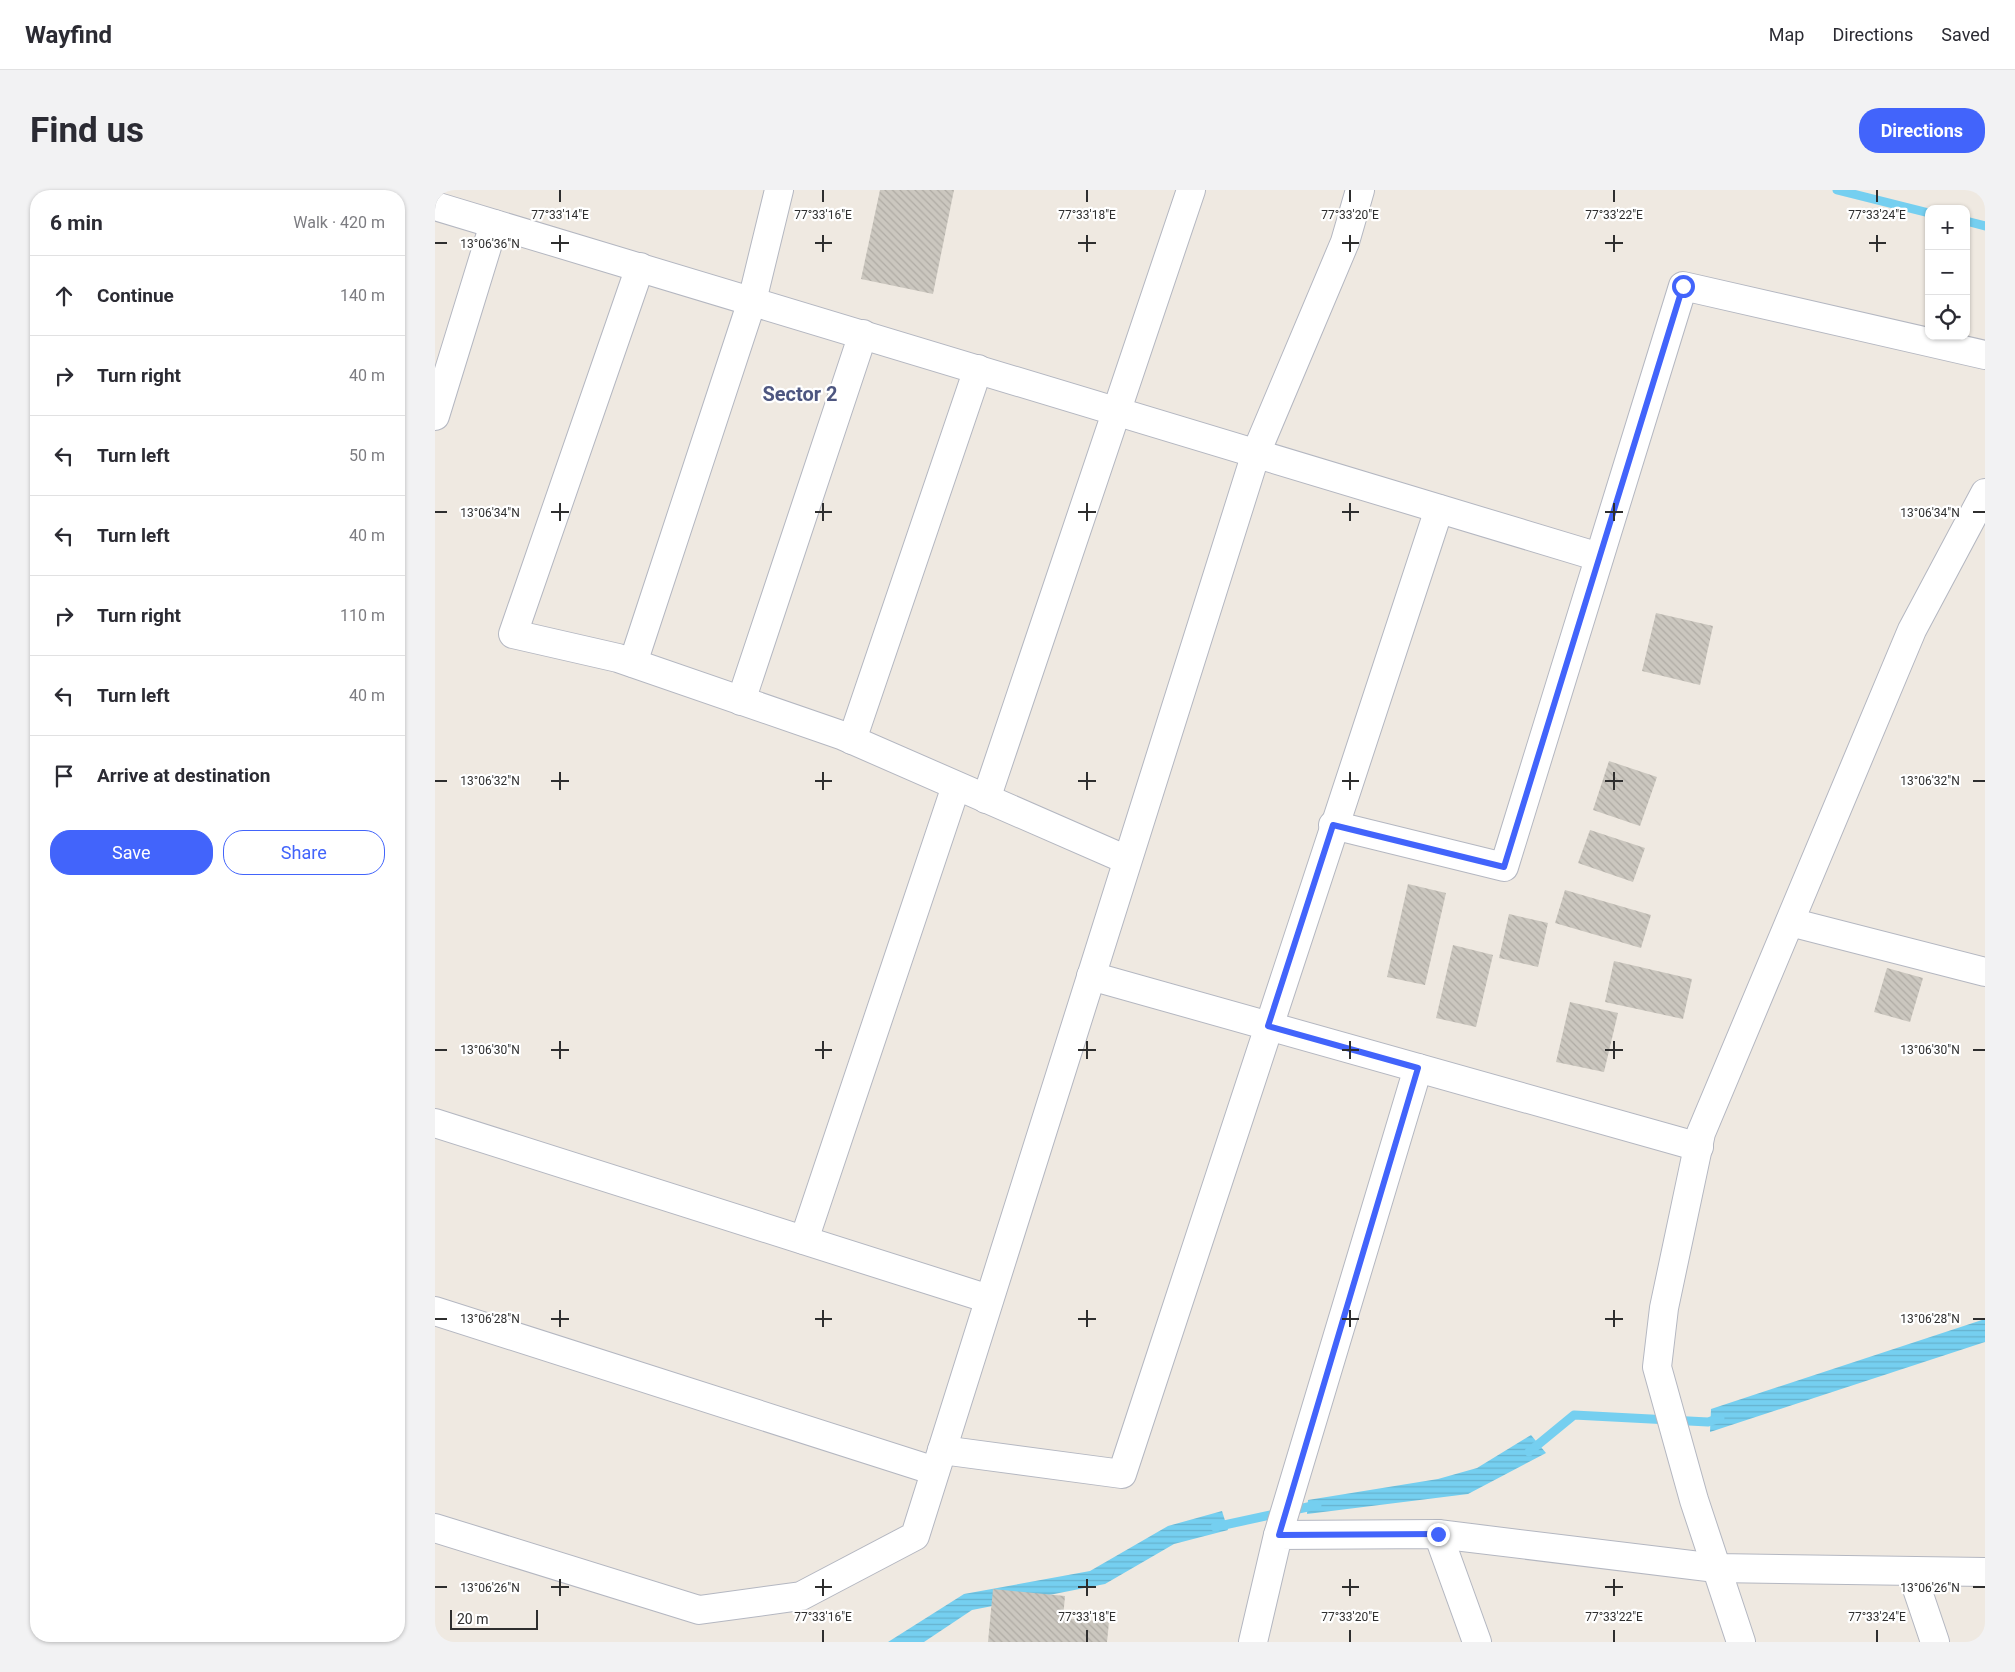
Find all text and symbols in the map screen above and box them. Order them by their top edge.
text: Wayfind [25,21,112,49]
text: Map [1769,24,1804,45]
text: Directions [1832,24,1913,45]
text: Saved [1941,24,1990,45]
button: Directions [1859,108,1985,153]
text: Find us [30,110,144,151]
map controls [1925,205,1970,340]
button: + [1925,205,1970,250]
text: 77°33'14"E [531,208,589,222]
text: 77°33'16"E [794,208,852,222]
text: 77°33'18"E [1058,208,1116,222]
text: 77°33'20"E [1321,208,1379,222]
text: 77°33'22"E [1585,208,1643,222]
text: 77°33'24"E [1848,208,1906,222]
text: 6 min [50,211,103,235]
text: Walk · 420 m [293,213,385,232]
text: 13°06'36"N [460,237,520,251]
button: − [1925,250,1970,295]
route start [1672,275,1695,298]
icon: ahead [50,282,78,310]
text: Continue [97,284,174,307]
text: 140 m [340,286,385,305]
button: locate [1925,295,1970,340]
icon: right [50,362,78,390]
text: Turn right [97,364,181,387]
text: 40 m [349,366,385,385]
district label: Sector 2 [762,382,838,406]
icon: left [50,442,78,470]
text: Turn left [97,444,170,467]
text: 50 m [349,446,385,465]
text: 13°06'34"N [460,506,520,520]
text: 13°06'34"N [1900,506,1960,520]
icon: left [50,522,78,550]
text: Turn left [97,524,170,547]
text: 40 m [349,526,385,545]
icon: right [50,602,78,630]
text: Turn right [97,604,181,627]
text: 110 m [340,606,385,625]
icon: left [50,682,78,710]
text: Turn left [97,684,170,707]
text: 40 m [349,686,385,705]
icon: arrive [50,762,78,790]
text: Arrive at destination [97,764,270,787]
text: 13°06'32"N [460,774,520,788]
text: 13°06'32"N [1900,774,1960,788]
button: Save [50,830,213,875]
button: Share [223,830,385,875]
text: 13°06'30"N [460,1043,520,1057]
text: 13°06'30"N [1900,1043,1960,1057]
text: 13°06'28"N [460,1312,520,1326]
text: 13°06'28"N [1900,1312,1960,1326]
route end [1427,1523,1450,1546]
text: 13°06'26"N [460,1581,520,1595]
text: 13°06'26"N [1900,1581,1960,1595]
scale bar [450,1607,537,1630]
text: 77°33'16"E [794,1610,852,1624]
text: 77°33'18"E [1058,1610,1116,1624]
text: 77°33'20"E [1321,1610,1379,1624]
text: 77°33'22"E [1585,1610,1643,1624]
text: 77°33'24"E [1848,1610,1906,1624]
text: 20 m [457,1611,489,1627]

